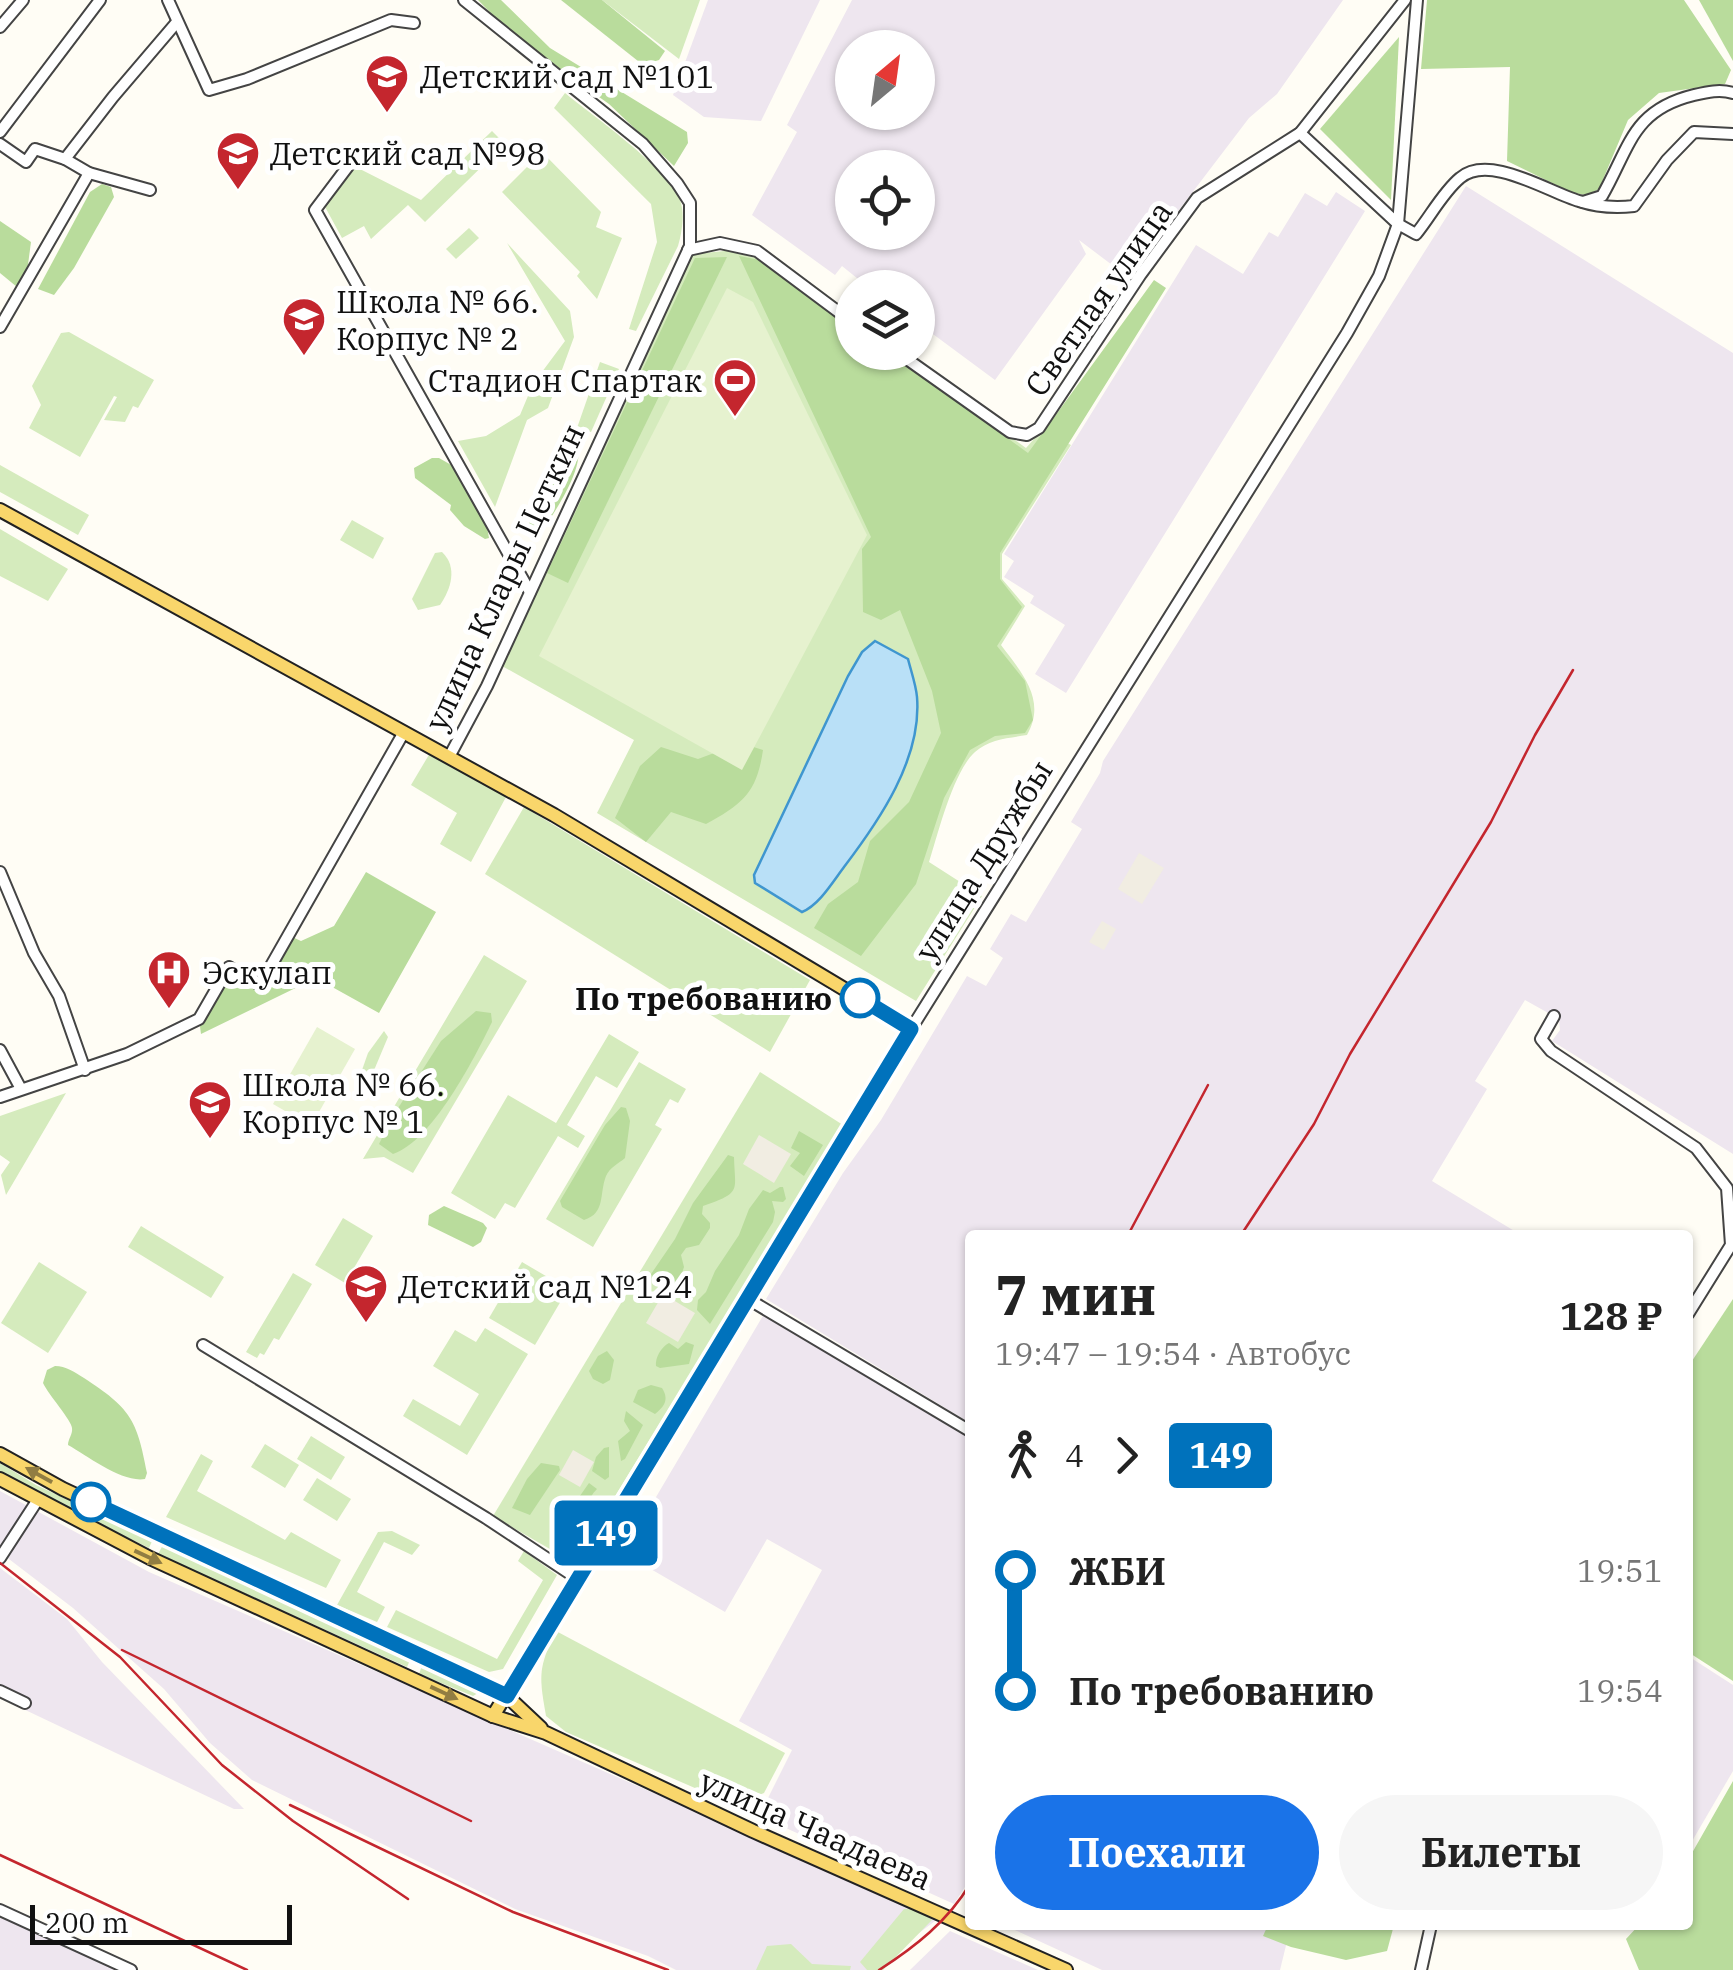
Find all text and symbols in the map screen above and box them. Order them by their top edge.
north arrow [835,30,935,130]
map controls [835,30,935,370]
school or university icon: Детский сад №101 [364,53,410,114]
place label: Детский сад №101 [420,55,715,97]
school or university icon: Детский сад №98 [215,130,261,191]
place label: Детский сад №98 [270,132,546,174]
button: locate [835,150,935,250]
street label: Светлая улица [1015,192,1181,404]
button: layers [835,270,935,370]
place label: Школа № 66. Корпус № 2 [336,280,539,359]
school or university icon: Школа № 66. Корпус № 2 [281,296,327,357]
sports icon: Стадион Спартак [712,357,758,418]
place label: Стадион Спартак [428,359,702,401]
street label: улица Клары Цеткин [414,417,594,737]
street label: улица Дружбы [904,752,1062,968]
hospital icon: Эскулап [146,949,192,1010]
place label: Эскулап [202,951,332,993]
place label: По требованию [575,977,832,1019]
marker: По требованию [841,979,879,1017]
place label: Школа № 66. Корпус № 1 [242,1063,445,1142]
school or university icon: Школа № 66. Корпус № 1 [187,1079,233,1140]
text: 7 мин [995,1259,1156,1330]
school or university icon: Детский сад №124 [343,1263,389,1324]
place label: Детский сад №124 [398,1265,693,1307]
text: 128 ₽ [1560,1291,1663,1340]
text: 19:47 – 19:54 · Автобус [995,1332,1351,1374]
icon: walk [995,1428,1050,1483]
icon: forward [1099,1428,1154,1483]
text: 149 [1189,1432,1252,1478]
text: 4 [1065,1434,1084,1476]
one-way arrow [24,1467,53,1484]
unlabelled marker [72,1483,110,1521]
line badge: 149 [548,1500,664,1566]
text: 149 [574,1510,638,1556]
text: ЖБИ [1069,1546,1166,1595]
one-way arrow [134,1548,163,1565]
text: 19:51 [1577,1549,1663,1591]
text: По требованию [1069,1666,1374,1715]
text: 19:54 [1577,1669,1663,1711]
one-way arrow [429,1684,458,1701]
street label: улица Чаадаева [693,1759,939,1899]
button: Поехали [995,1795,1319,1910]
button: Билеты [1339,1795,1663,1910]
scale bar [30,1900,292,1944]
text: 200 m [45,1904,129,1941]

